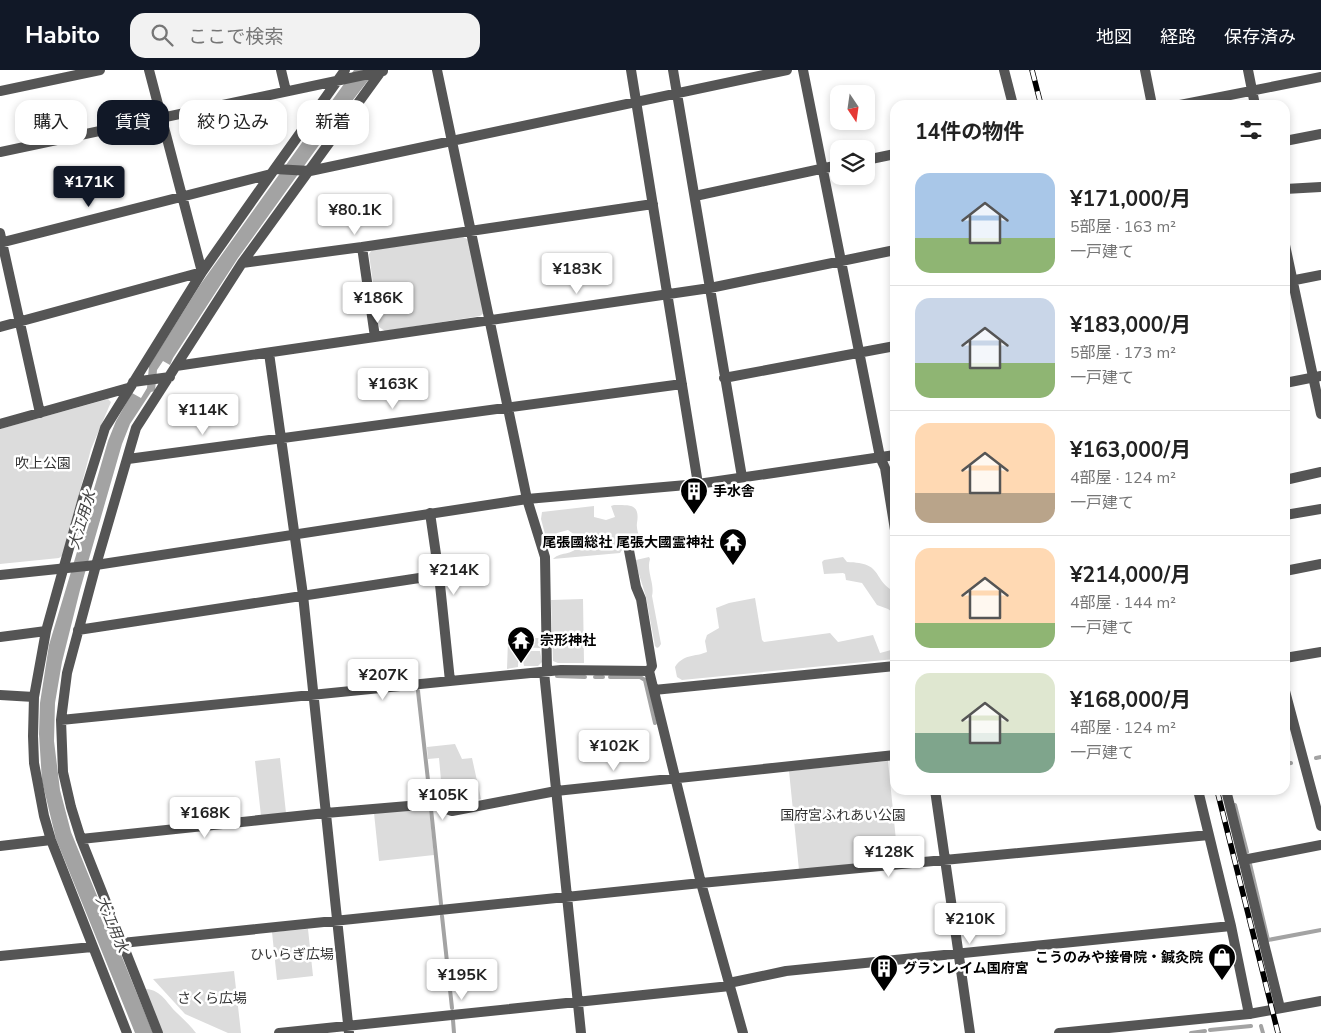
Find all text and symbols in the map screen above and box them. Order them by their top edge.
search box [130,13,480,58]
text: Habito [25,19,100,51]
icon: search [148,21,176,49]
text: ここで検索 [188,24,283,50]
text: 地図 [1096,25,1132,49]
text: 経路 [1160,25,1196,49]
text: 保存済み [1224,25,1296,49]
north arrow [830,85,875,130]
map controls [830,85,875,185]
chip: 購入 [15,100,87,145]
chip: 賃貸 [97,100,169,145]
chip: 絞り込み [179,100,287,145]
chip: 新着 [297,100,369,145]
icon: filters [1237,116,1265,144]
text: 14件の物件 [915,118,1024,146]
button: layers [830,140,875,185]
pin: ¥171K [54,166,124,208]
text: ¥171K [64,171,114,193]
text: ¥171,000/月 [1070,185,1191,213]
icon: home [955,193,1015,253]
pin: ¥80.1K [314,194,396,236]
text: ¥80.1K [329,199,382,221]
text: 5部屋 · 163 m² [1070,216,1176,238]
text: 一戸建て [1070,241,1134,263]
pin: ¥183K [542,252,612,295]
text: ¥183K [552,258,602,280]
pin: ¥186K [343,282,413,324]
text: ¥186K [353,287,403,309]
text: ¥183,000/月 [1070,311,1191,339]
icon: home [955,318,1015,378]
text: 5部屋 · 173 m² [1070,342,1176,364]
text: 一戸建て [1070,367,1134,389]
pin: ¥163K [358,368,428,410]
text: ¥163K [368,373,418,395]
pin: ¥114K [168,394,238,436]
text: ¥114K [178,399,228,421]
text: ¥163,000/月 [1070,436,1191,464]
icon: home [955,443,1015,503]
park label: 吹上公園 [15,454,71,473]
text: 4部屋 · 124 m² [1070,467,1176,489]
building icon: 手水舎 [679,476,709,515]
place label: 手水舎 [713,482,755,501]
water label: 大江用水 [64,486,101,552]
text: 一戸建て [1070,492,1134,514]
temple icon: 尾張國総社 尾張大國霊神社 [718,527,748,566]
place label: 尾張國総社 尾張大國霊神社 [542,533,714,552]
pin: ¥214K [419,554,489,596]
text: ¥214K [429,559,479,581]
text: ¥214,000/月 [1070,561,1191,589]
icon: home [955,568,1015,628]
text: 4部屋 · 144 m² [1070,592,1176,614]
text: 一戸建て [1070,617,1134,639]
temple icon: 宗形神社 [506,625,536,664]
place label: 宗形神社 [540,631,596,650]
pin: ¥207K [348,658,418,701]
text: ¥207K [358,664,408,686]
text: ¥168,000/月 [1070,686,1191,714]
icon: home [955,693,1015,753]
text: 4部屋 · 124 m² [1070,717,1176,739]
pin: ¥102K [579,730,649,772]
text: ¥102K [589,735,639,757]
text: 一戸建て [1070,742,1134,764]
pin: ¥105K [408,778,478,821]
text: ¥105K [418,784,468,806]
pin: ¥168K [170,796,240,839]
text: ¥168K [180,802,230,824]
park label: 国府宮ふれあい公園 [780,806,906,825]
pin: ¥128K [854,836,924,878]
text: ¥128K [864,841,914,863]
water label: 大江用水 [91,892,134,957]
pin: ¥210K [935,902,1005,945]
text: ¥210K [945,908,995,930]
shop icon: こうのみや接骨院・鍼灸院 [1207,942,1237,981]
park label: ひいらぎ広場 [250,945,334,964]
place label: こうのみや接骨院・鍼灸院 [1035,948,1203,967]
building icon: グランレイム国府宮 [869,953,899,992]
pin: ¥195K [427,958,497,1001]
place label: グランレイム国府宮 [903,959,1029,978]
text: ¥195K [437,964,487,986]
park label: さくら広場 [177,989,247,1008]

